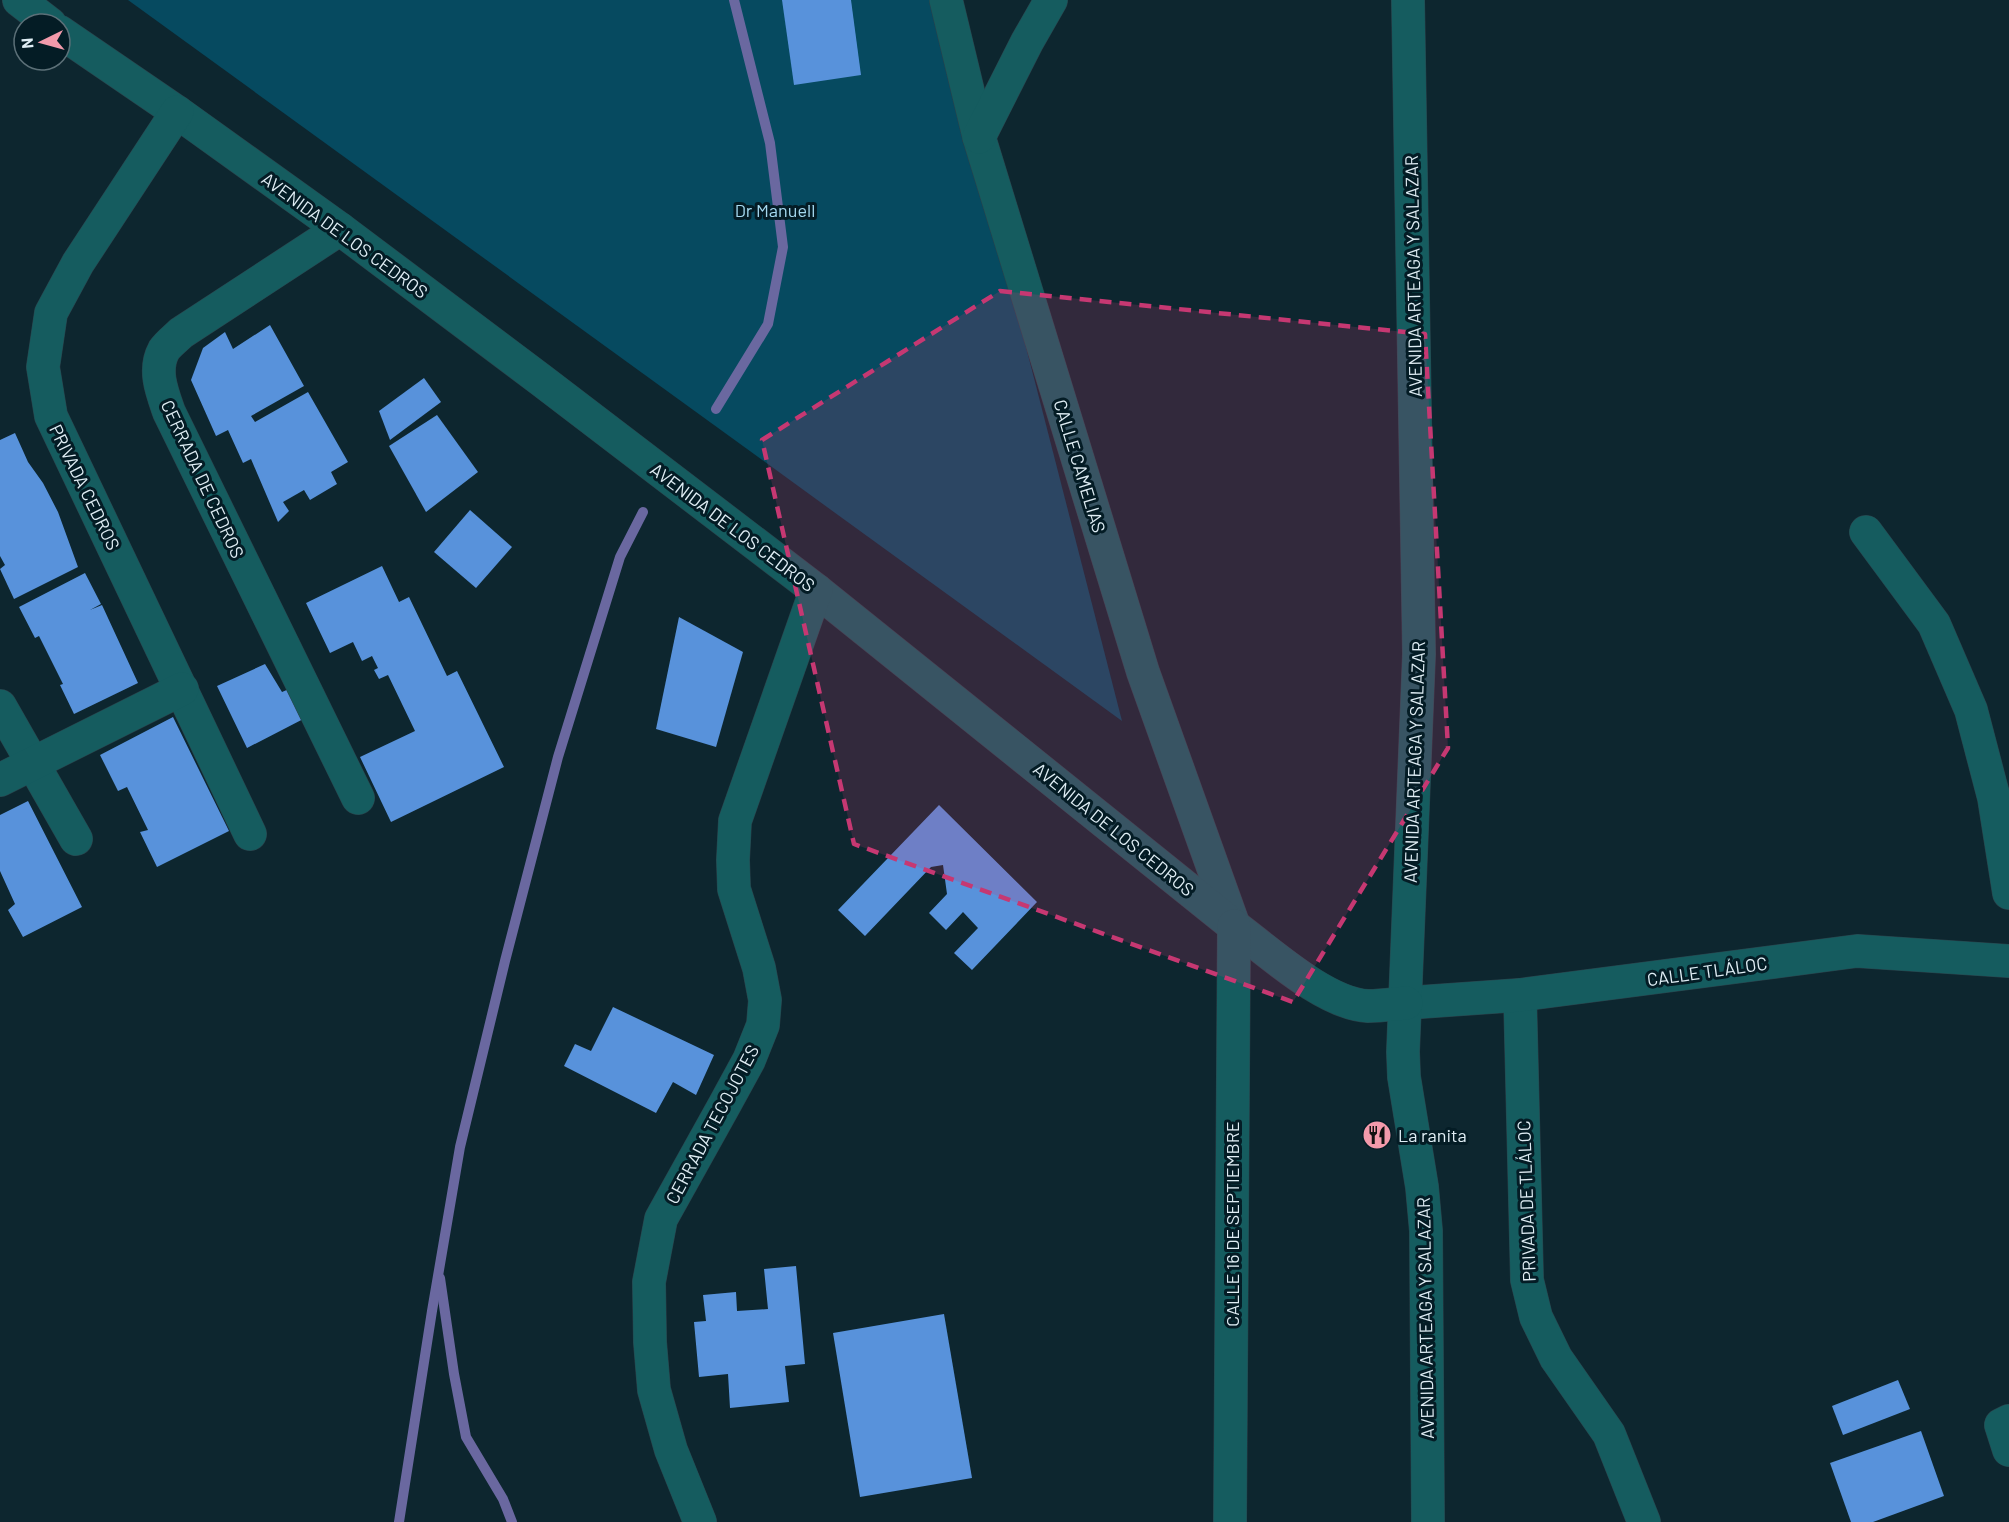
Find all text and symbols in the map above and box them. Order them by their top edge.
north arrow [12,12,72,72]
text: N [17,37,36,49]
street label: AVENIDA ARTEAGA Y SALAZAR [1400,155,1426,397]
street label: AVENIDA DE LOS CEDROS [258,167,432,303]
park label: Dr Manuell [735,199,815,221]
street label: CERRADA DE CEDROS [157,396,249,562]
street label: CALLE CAMELIAS [1049,397,1111,535]
street label: PRIVADA CEDROS [45,421,125,553]
street label: AVENIDA DE LOS CEDROS [646,458,820,596]
street label: AVENIDA ARTEAGA Y SALAZAR [1399,641,1429,883]
street label: AVENIDA DE LOS CEDROS [1029,757,1199,901]
street label: CALLE TLÁLOC [1645,952,1769,990]
street label: CERRADA TECOJOTES [661,1041,763,1207]
restaurant icon: La ranita [1361,1119,1393,1151]
street label: PRIVADA DE TLÁLOC [1512,1120,1540,1282]
street label: CALLE 16 DE SEPTIEMBRE [1221,1121,1243,1327]
place label: La ranita [1398,1124,1467,1146]
street label: AVENIDA ARTEAGA Y SALAZAR [1412,1197,1438,1439]

